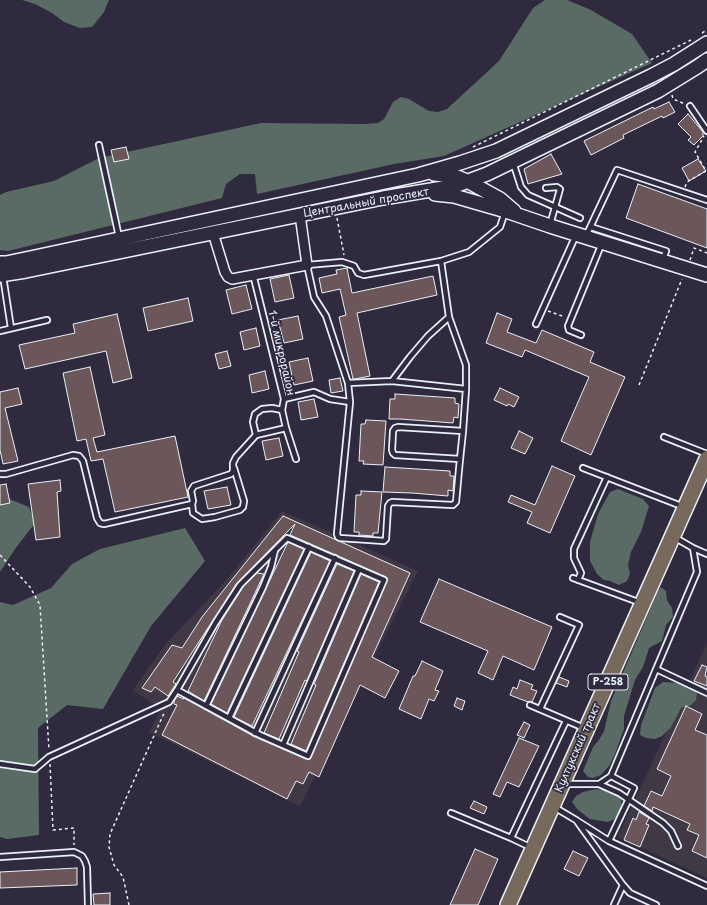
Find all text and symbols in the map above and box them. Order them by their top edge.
street label: Центральный проспект [302,185,430,221]
street label: 1-й микрорайон [265,309,297,397]
road number: Р-258 [588,674,628,690]
street label: Култукский тракт [552,701,604,795]

